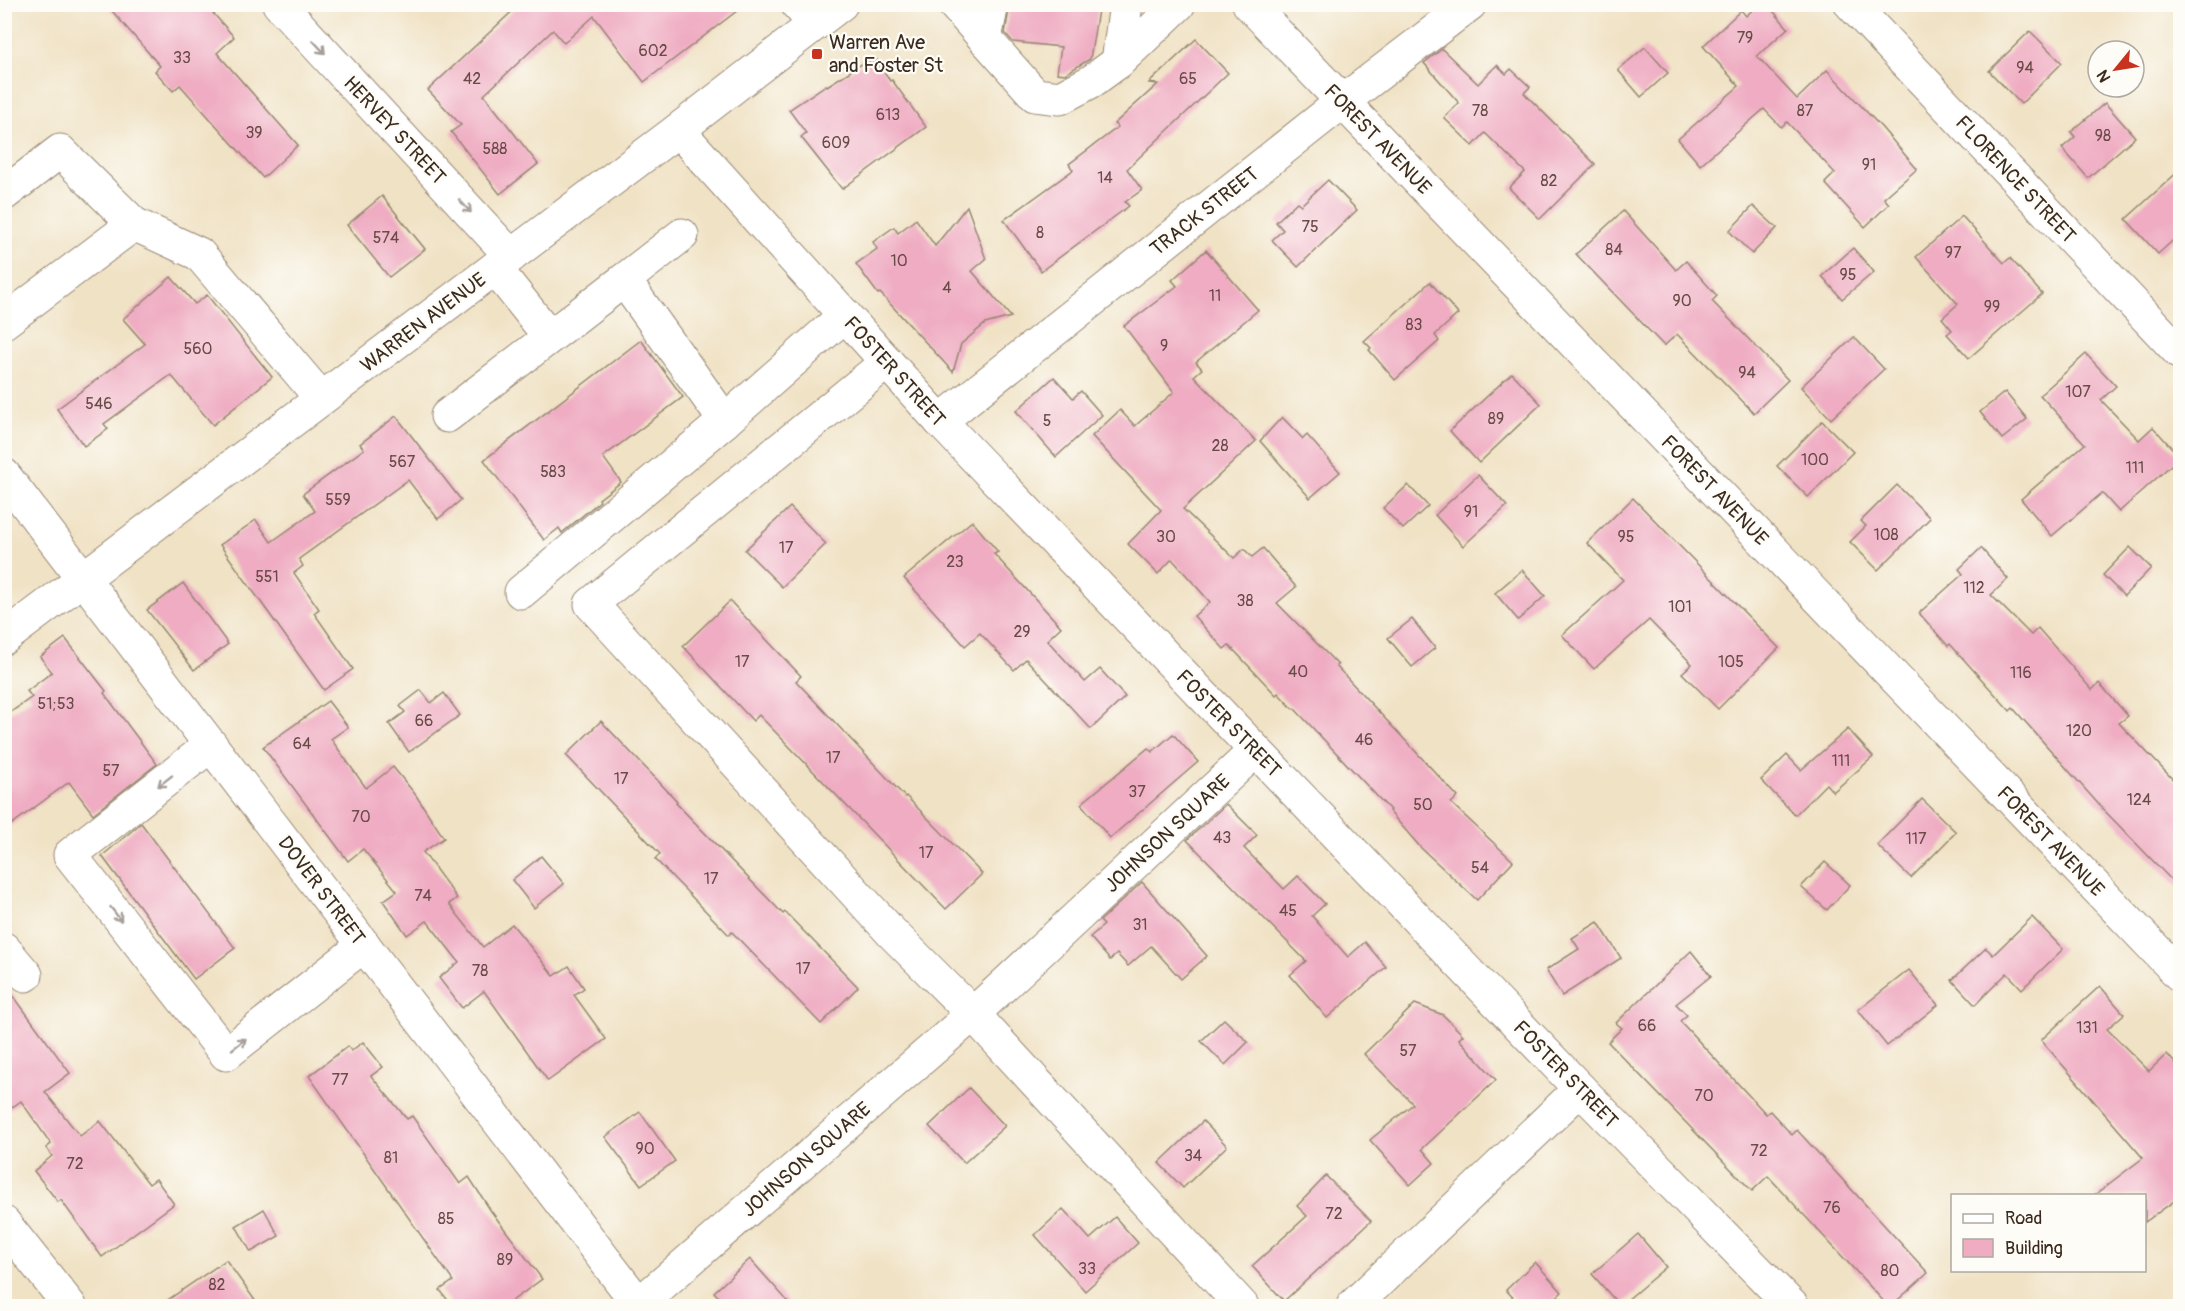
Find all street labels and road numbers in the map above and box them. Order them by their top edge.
street label: HERVEY STREET [338,71,451,190]
street label: FOREST AVENUE [1319,79,1437,200]
street label: FLORENCE STREET [1950,110,2081,248]
street label: TRACK STREET [1145,161,1263,261]
street label: WARREN AVENUE [355,267,491,378]
street label: FOSTER STREET [838,311,951,432]
street label: FOREST AVENUE [1656,430,1774,551]
street label: FOSTER STREET [1171,664,1286,782]
street label: JOHNSON SQUARE [1099,769,1235,898]
street label: FOREST AVENUE [1992,781,2110,902]
street label: DOVER STREET [273,831,371,950]
street label: FOSTER STREET [1508,1015,1623,1133]
street label: JOHNSON SQUARE [737,1097,876,1222]

